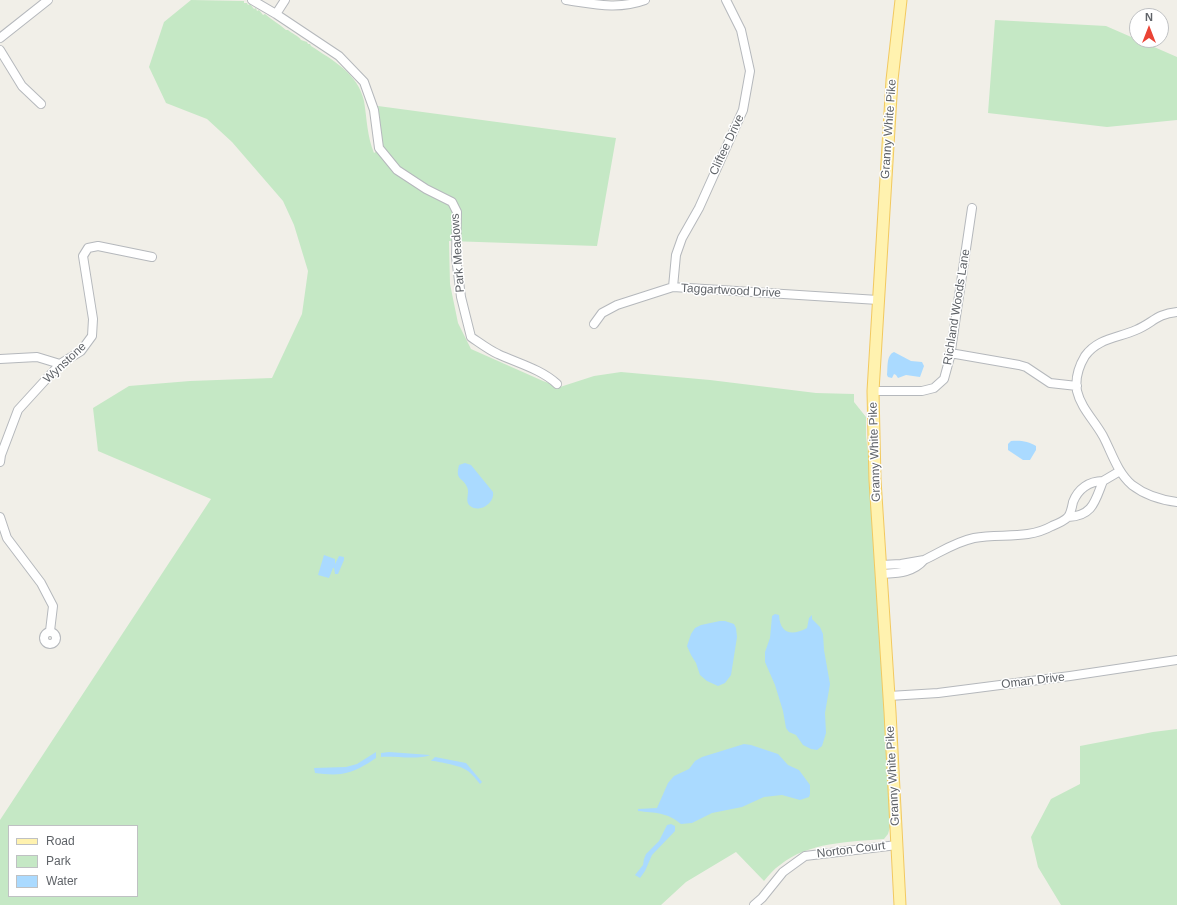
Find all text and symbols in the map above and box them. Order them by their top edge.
north arrow [1129,8,1169,48]
text: N [1145,11,1153,23]
street label: Granny White Pike [878,79,900,179]
street label: Cliftee Drive [707,112,747,178]
street label: Park Meadows [448,213,468,293]
street label: Richland Woods Lane [941,248,973,366]
street label: Taggartwood Drive [681,281,781,301]
street label: Wynstone [41,340,89,386]
street label: Granny White Pike [866,402,884,502]
street label: Oman Drive [1000,670,1066,692]
street label: Granny White Pike [883,726,903,826]
legend [8,825,138,897]
text: Road [46,834,75,848]
street label: Norton Court [816,839,886,861]
text: Park [46,854,71,868]
text: Water [46,874,78,888]

